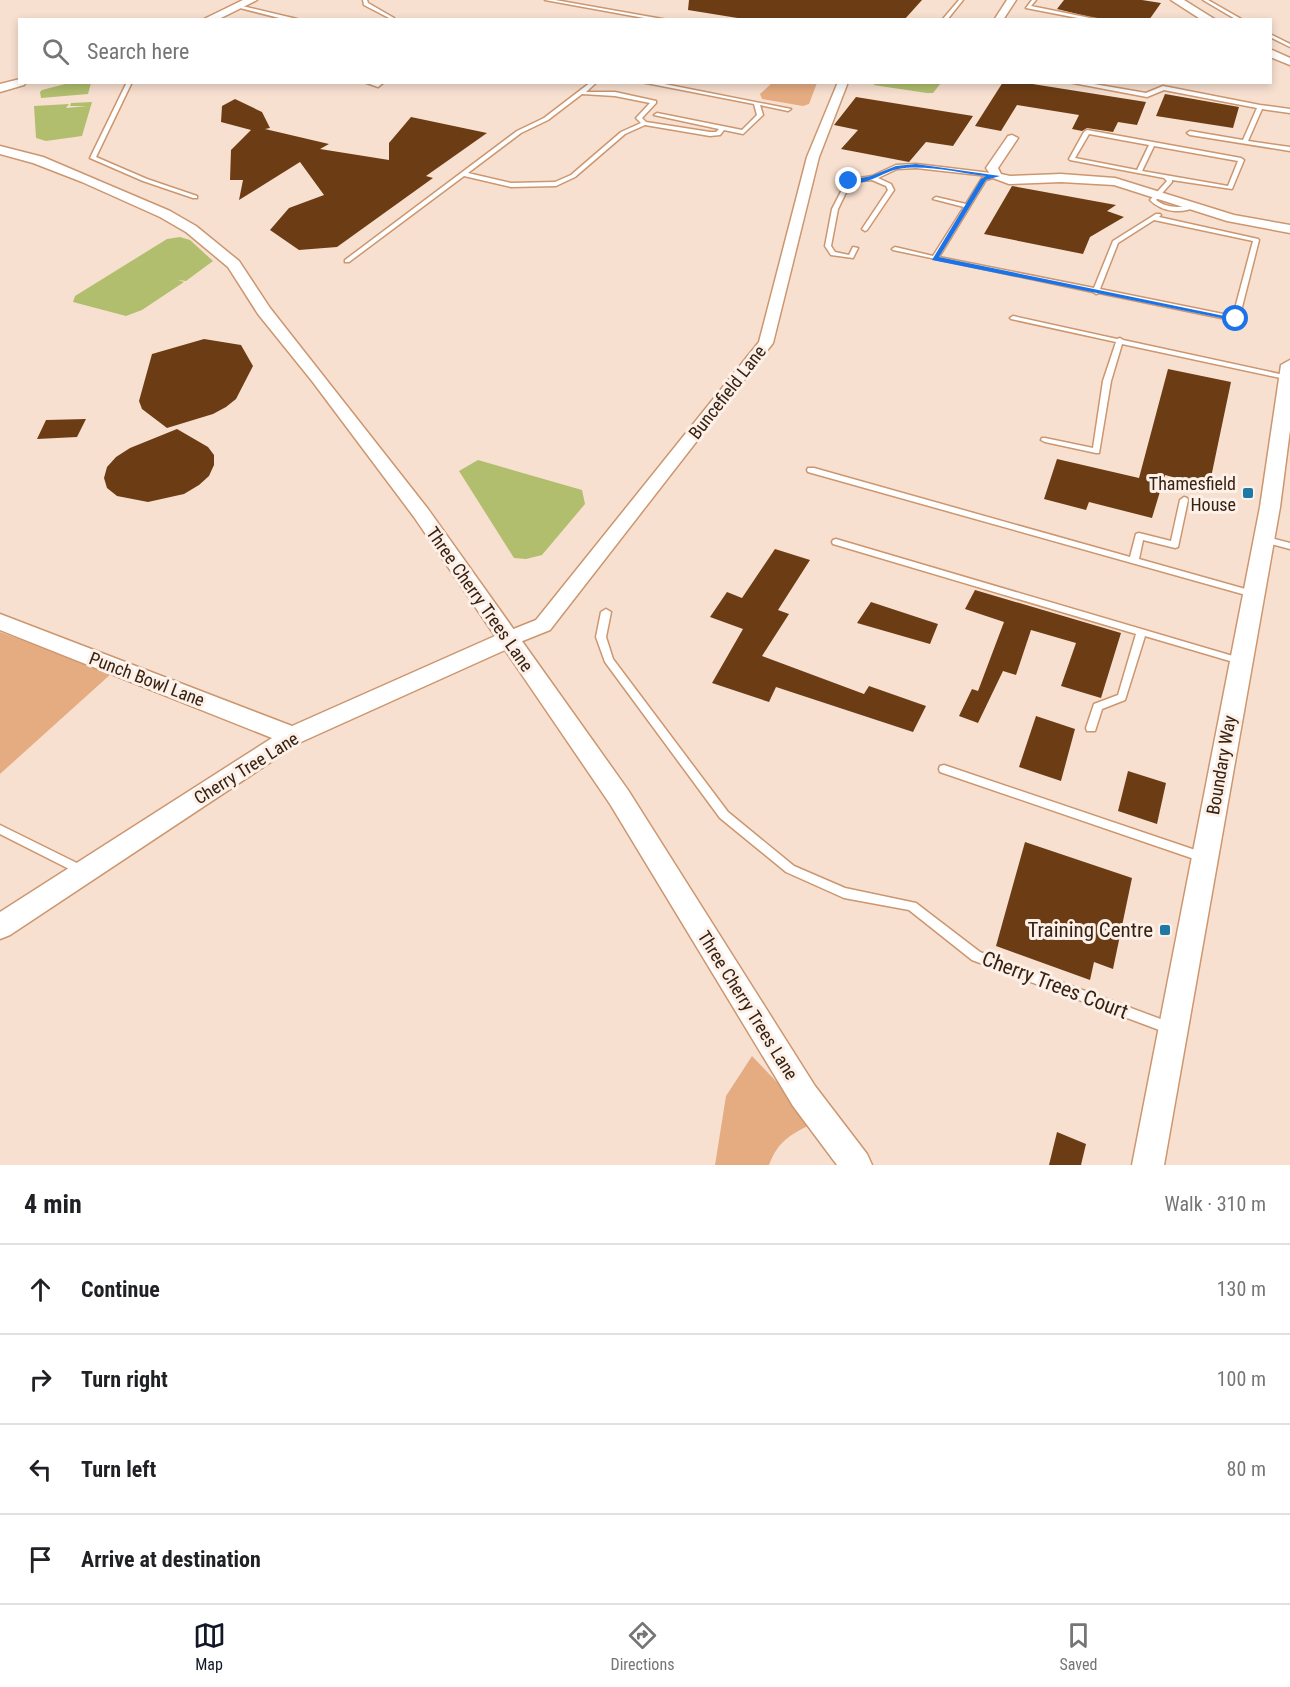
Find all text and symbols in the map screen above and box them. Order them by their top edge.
search box [18,18,1272,84]
icon: search [39,35,72,68]
text: Search here [87,39,189,64]
route end [835,167,861,193]
route start [1222,305,1248,331]
street label: Buncefield Lane [684,341,770,443]
place label: Thamesfield House [1149,473,1236,515]
marker: Thamesfield House [1241,486,1255,500]
street label: Three Cherry Trees Lane [422,523,538,675]
street label: Punch Bowl Lane [86,647,208,711]
street label: Boundary Way [1202,713,1240,816]
street label: Cherry Tree Lane [190,728,302,808]
place label: Training Centre [1027,918,1153,942]
marker: Training Centre [1158,923,1172,937]
street label: Three Cherry Trees Lane [694,927,802,1083]
street label: Cherry Trees Court [979,946,1131,1024]
text: 4 min [24,1189,82,1219]
text: Walk · 310 m [1165,1192,1266,1216]
icon: ahead [24,1273,57,1306]
text: Continue [81,1277,160,1302]
text: 130 m [1217,1277,1266,1301]
icon: right [24,1363,57,1396]
text: Turn right [81,1367,168,1392]
text: 100 m [1217,1367,1266,1391]
icon: left [24,1453,57,1486]
text: Turn left [81,1457,156,1482]
text: 80 m [1227,1457,1266,1481]
icon: arrive [24,1543,57,1576]
text: Arrive at destination [81,1547,261,1572]
tab: Map [193,1619,226,1674]
tab: Directions [611,1619,674,1674]
tab: Saved [1059,1619,1097,1674]

